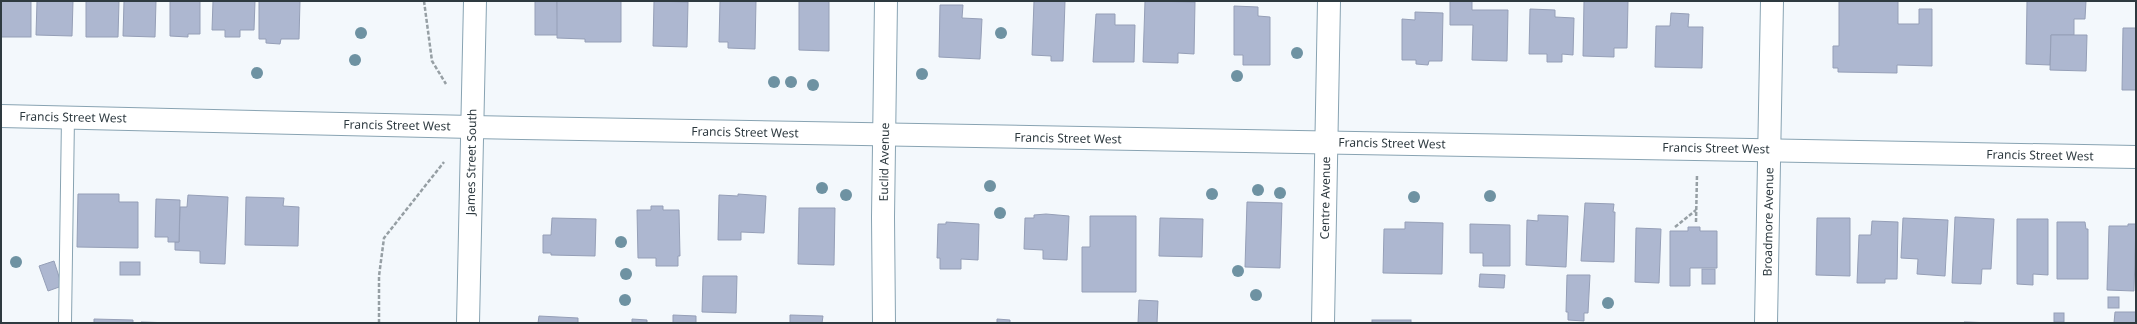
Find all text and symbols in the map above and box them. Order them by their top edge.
street label: Francis Street West [19,108,127,126]
street label: James Street South [462,109,480,216]
street label: Francis Street West [343,116,451,134]
street label: Euclid Avenue [875,122,893,201]
street label: Francis Street West [691,123,799,141]
street label: Francis Street West [1014,129,1122,147]
street label: Francis Street West [1338,134,1446,152]
street label: Francis Street West [1662,139,1770,157]
street label: Francis Street West [1986,146,2094,164]
street label: Centre Avenue [1316,156,1334,240]
street label: Broadmore Avenue [1759,167,1777,277]

